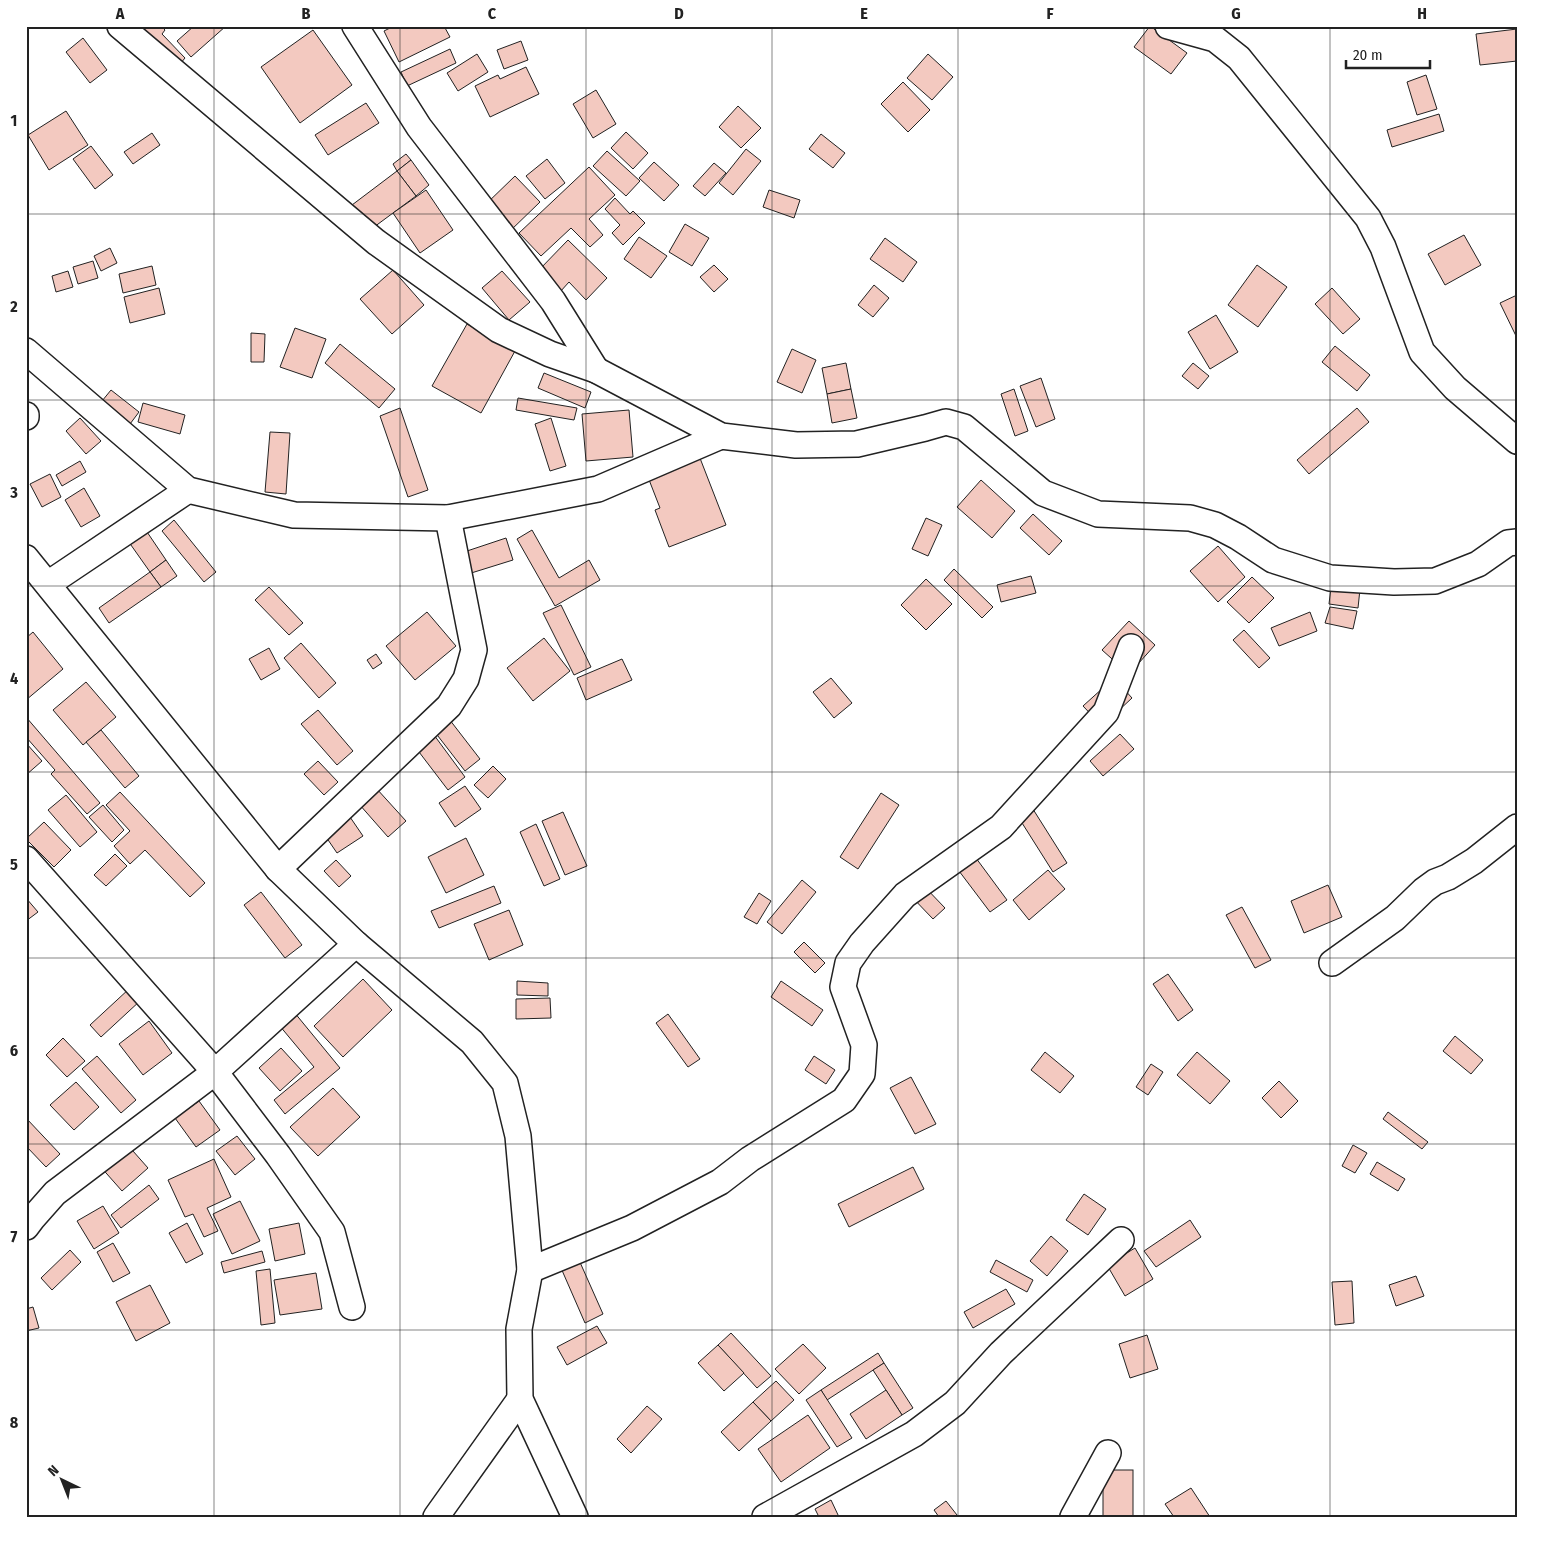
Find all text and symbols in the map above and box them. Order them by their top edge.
text: A [115,4,125,23]
text: B [302,4,311,23]
text: C [488,4,497,23]
text: D [674,4,684,23]
text: E [860,4,868,23]
text: F [1046,4,1054,23]
text: G [1231,4,1241,23]
text: H [1417,4,1427,23]
scale bar [1346,38,1429,70]
text: 20 m [1353,46,1383,64]
text: 1 [11,111,17,130]
text: 2 [9,297,18,316]
text: 3 [9,483,18,502]
text: 4 [10,669,18,688]
text: 5 [10,855,18,874]
text: 6 [10,1041,18,1060]
text: 7 [11,1227,18,1246]
text: 8 [10,1413,19,1432]
north arrow [38,1456,88,1506]
text: N [45,1462,62,1480]

